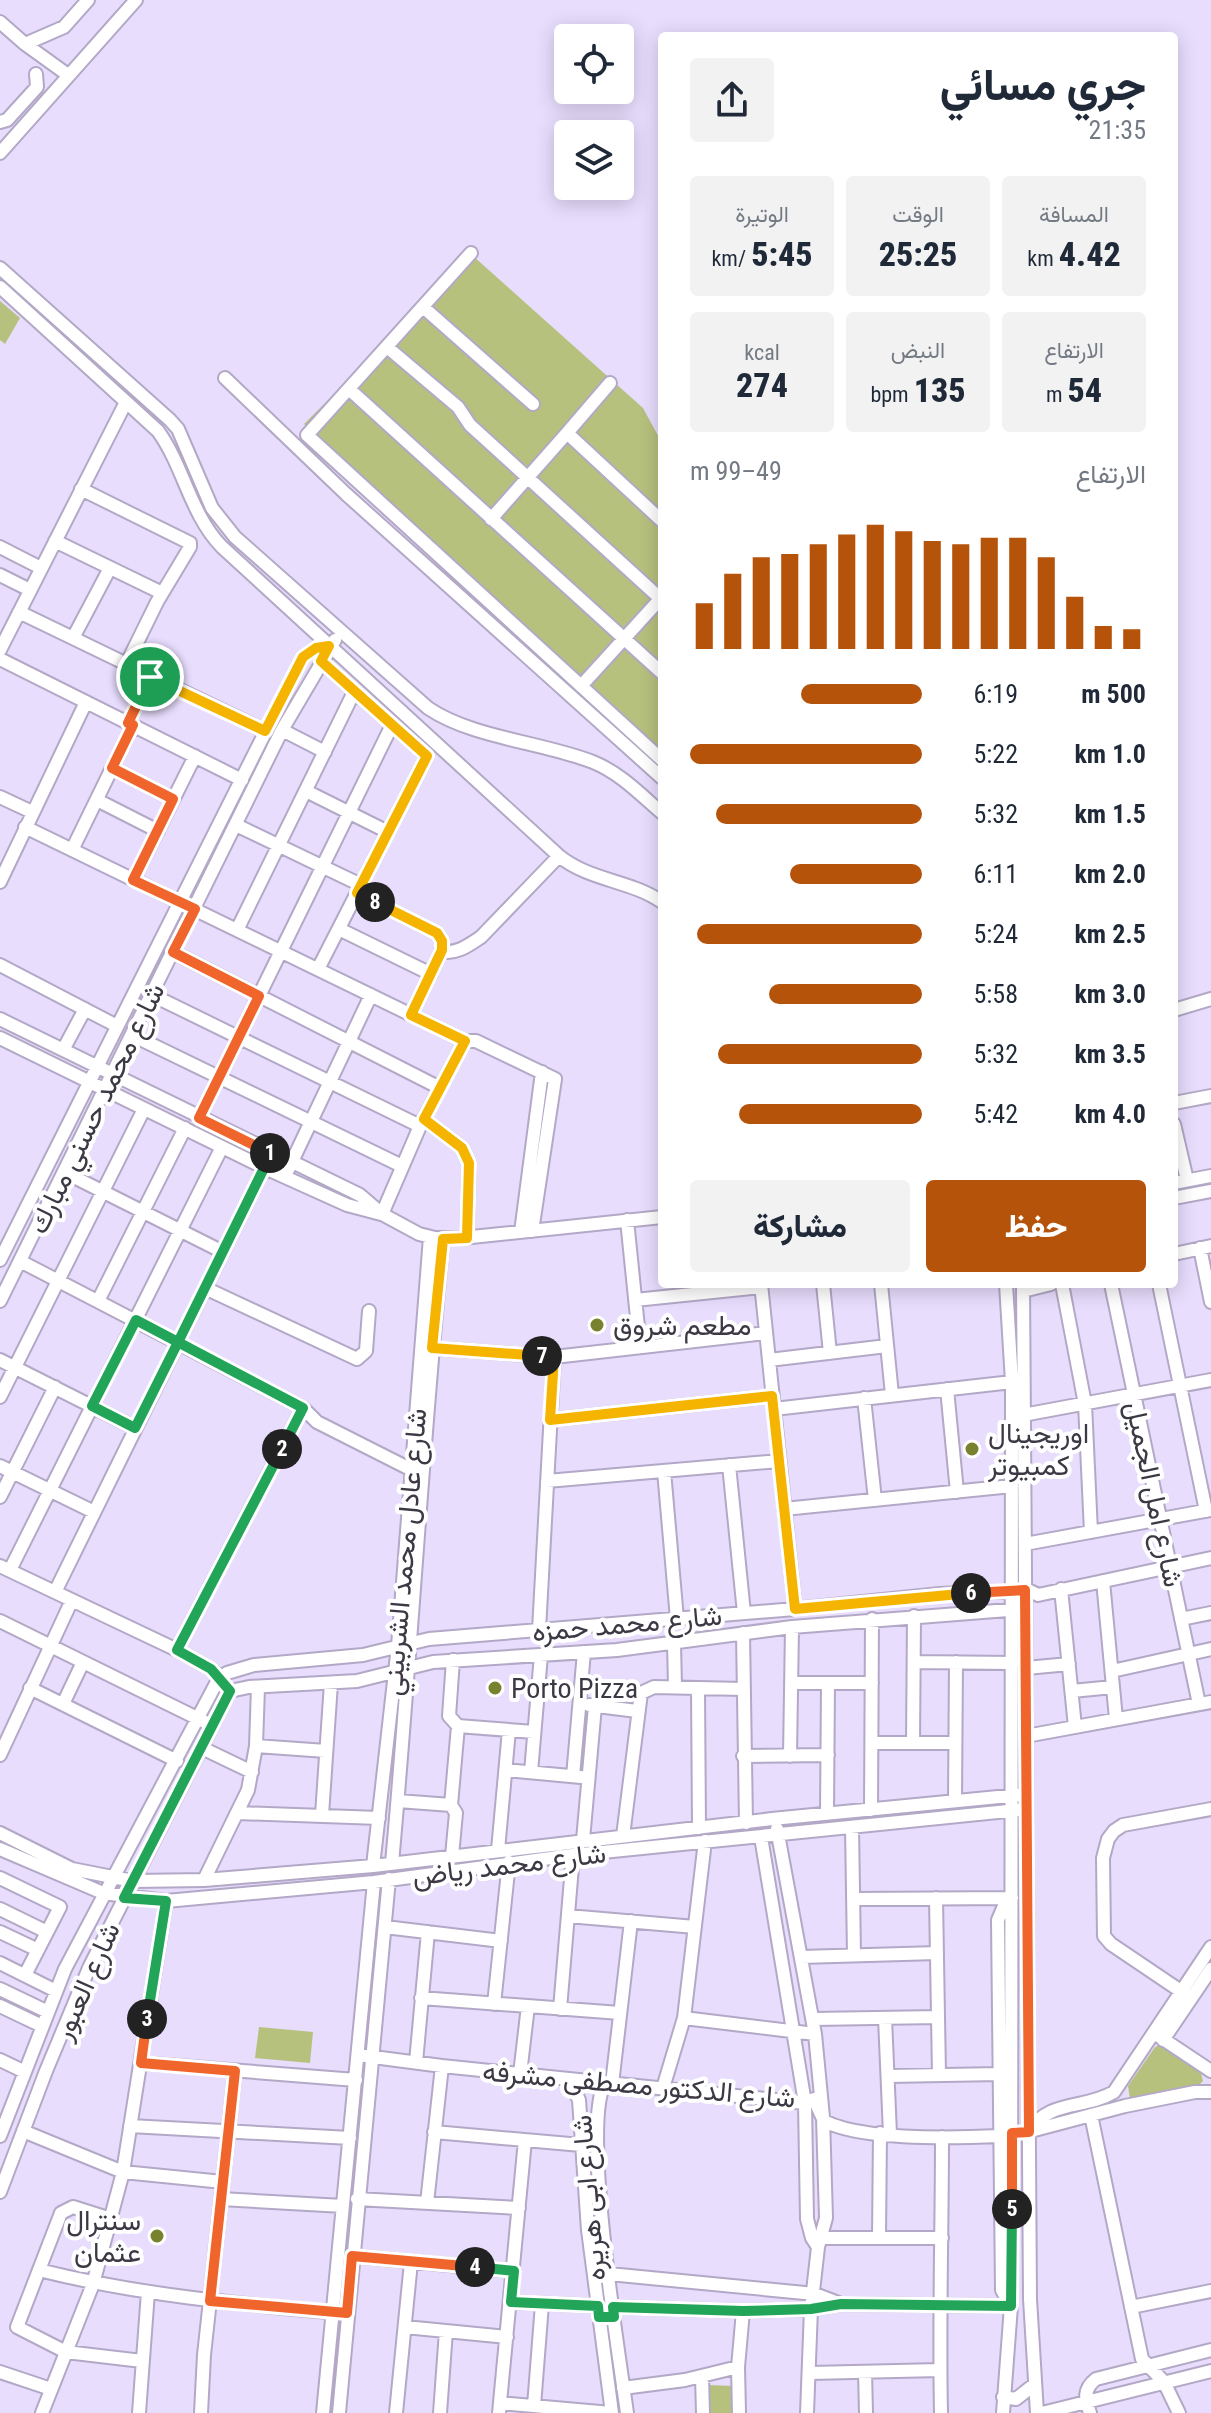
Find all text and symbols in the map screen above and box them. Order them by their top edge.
map controls [554,24,634,200]
button: locate [554,24,634,104]
button: share [690,58,774,142]
text: جري مسائي [940,59,1146,111]
text: 21:35 [1089,115,1146,145]
button: layers [554,120,634,200]
text: الوتيرة [735,202,789,227]
text: الوقت [892,202,944,227]
text: المسافة [1039,202,1109,227]
text: 5:45 [751,234,813,274]
text: 25:25 [879,234,957,274]
text: 4.42 [1059,234,1121,274]
text: /km [711,246,751,271]
text: km [1027,246,1059,271]
text: النبض [891,338,945,363]
text: الارتفاع [1044,338,1104,363]
text: kcal [744,340,780,365]
text: 274 [736,365,788,405]
text: 135 [914,370,966,410]
text: 54 [1068,370,1102,410]
text: bpm [870,382,914,407]
text: m [1046,382,1068,407]
text: 49–99 m [690,456,782,486]
text: الارتفاع [1075,459,1146,489]
pin [116,643,184,711]
icon: arrive [128,655,172,699]
text: 6:19 [973,679,1018,709]
text: 500 m [1081,679,1146,709]
text: 5:22 [973,739,1018,769]
text: 1.0 km [1074,739,1146,769]
text: 5:32 [973,799,1018,829]
text: 1.5 km [1074,799,1146,829]
text: 6:11 [973,859,1018,889]
text: 2.0 km [1074,859,1146,889]
pin: 8 [355,882,395,922]
text: 8 [369,889,381,914]
text: 5:24 [973,919,1018,949]
text: 2.5 km [1074,919,1146,949]
street label: شارع محمد حسني مبارك [21,977,177,1242]
text: 5:58 [973,979,1018,1009]
text: 3.0 km [1074,979,1146,1009]
text: 5:32 [973,1039,1018,1069]
text: 3.5 km [1074,1039,1146,1069]
text: 5:42 [973,1099,1018,1129]
text: 4.0 km [1074,1099,1146,1129]
pin: 1 [250,1133,290,1173]
text: 1 [264,1140,276,1165]
button: مشاركة [690,1180,910,1272]
button: حفظ [926,1180,1146,1272]
place label: مطعم شروق [613,1309,751,1344]
marker: مطعم شروق [588,1316,606,1334]
pin: 7 [522,1336,562,1376]
text: 7 [536,1343,548,1368]
street label: شارع امل الجميل [1117,1398,1190,1590]
street label: شارع عادل محمد الشربيني [376,1407,439,1698]
place label: اوريجينال كمبيوتر [987,1417,1089,1483]
pin: 2 [262,1429,302,1469]
text: 2 [276,1436,288,1461]
marker: اوريجينال كمبيوتر [963,1440,981,1458]
pin: 6 [951,1573,991,1613]
text: 6 [965,1580,977,1605]
street label: شارع محمد حمزه [531,1599,724,1650]
place label: Porto Pizza [511,1672,638,1705]
marker: Porto Pizza [486,1679,504,1697]
street label: شارع محمد رياض [410,1836,608,1895]
street label: شارع العبور [46,1917,129,2047]
pin: 3 [127,1999,167,2039]
text: 3 [141,2006,153,2031]
street label: شارع الدكتور مصطفى مشرفه [481,2054,797,2117]
street label: شارع ابى هريره [565,2114,614,2282]
pin: 5 [992,2189,1032,2229]
text: 5 [1006,2196,1018,2221]
place label: سنترال عثمان [66,2204,141,2269]
marker: سنترال عثمان [148,2227,166,2245]
pin: 4 [455,2247,495,2287]
text: 4 [469,2254,481,2279]

